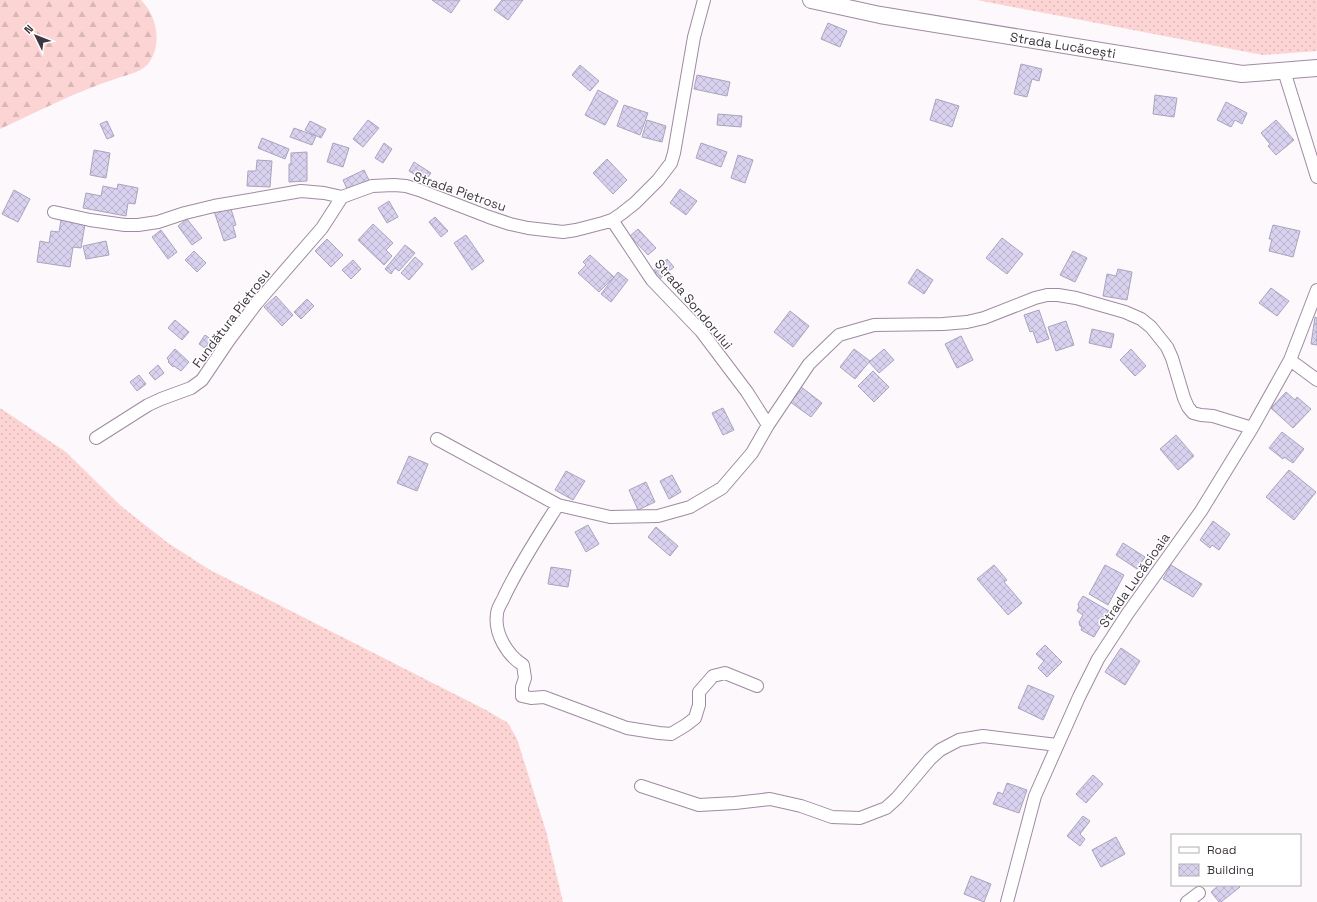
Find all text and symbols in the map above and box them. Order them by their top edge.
north arrow [16,16,56,56]
text: N [21,22,36,37]
street label: Strada Lucăcești [1009,28,1117,62]
street label: Strada Pietrosu [411,168,508,215]
street label: Strada Sondorului [651,256,736,353]
street label: Fundătura Pietrosu [189,265,274,371]
street label: Strada Lucăcioaia [1095,529,1174,631]
legend [1171,834,1301,886]
text: Road [1207,842,1236,858]
text: Building [1207,862,1254,878]

